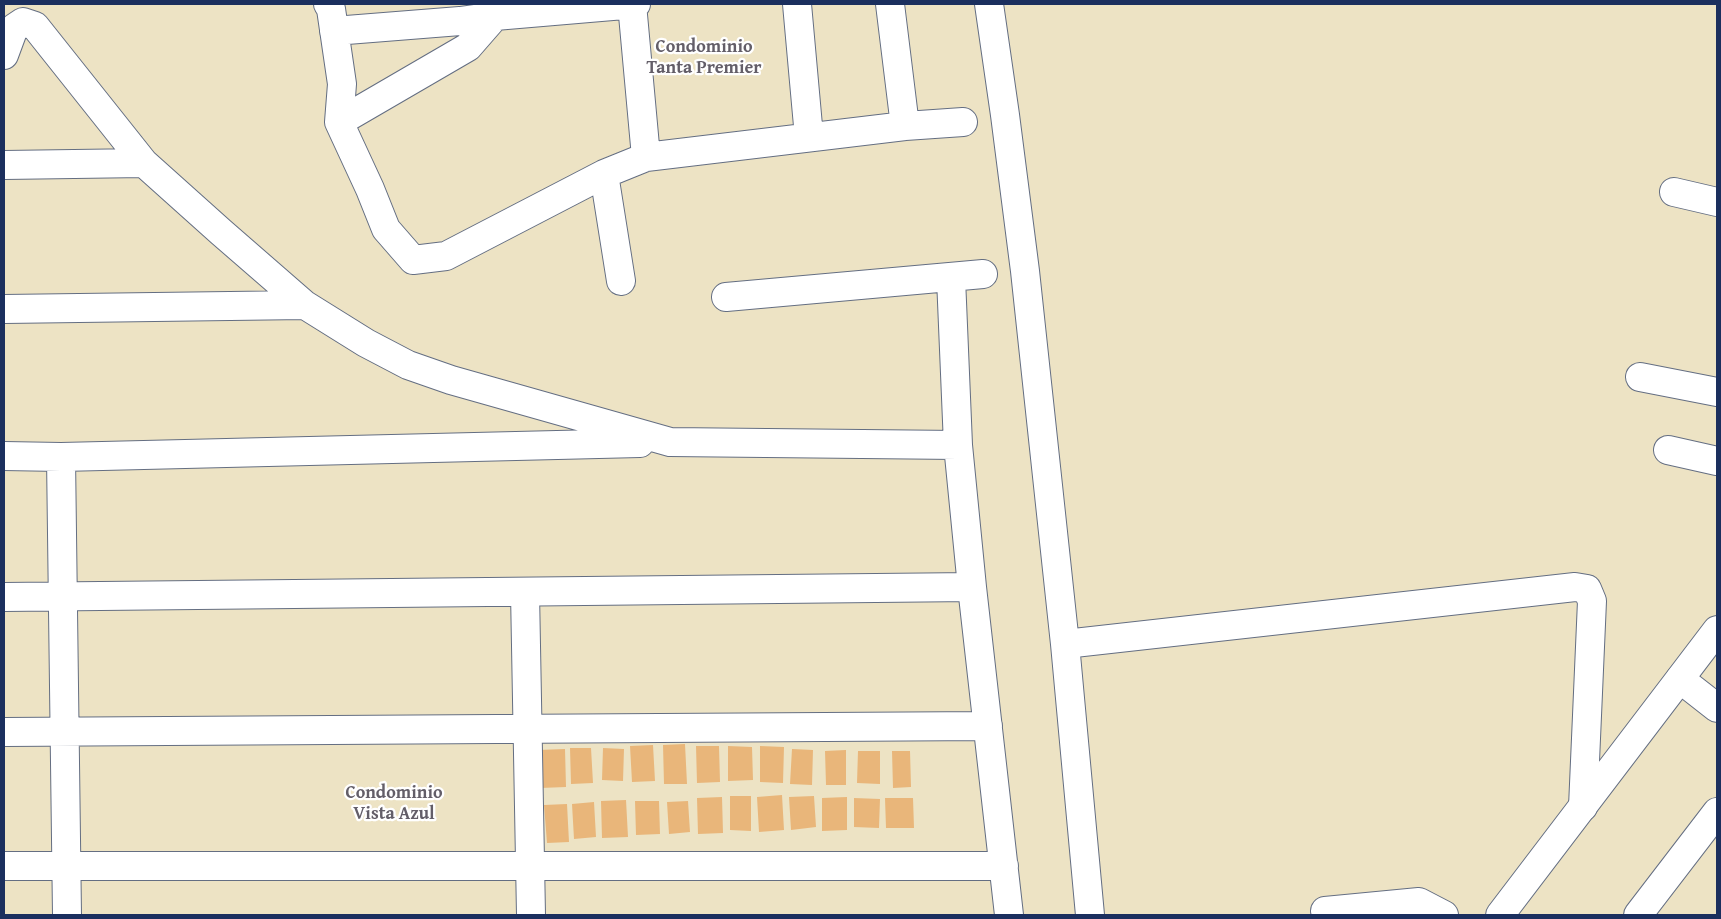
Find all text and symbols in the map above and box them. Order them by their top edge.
district label: Condominio Tanta Premier [646,36,762,78]
district label: Condominio Vista Azul [345,782,443,824]

